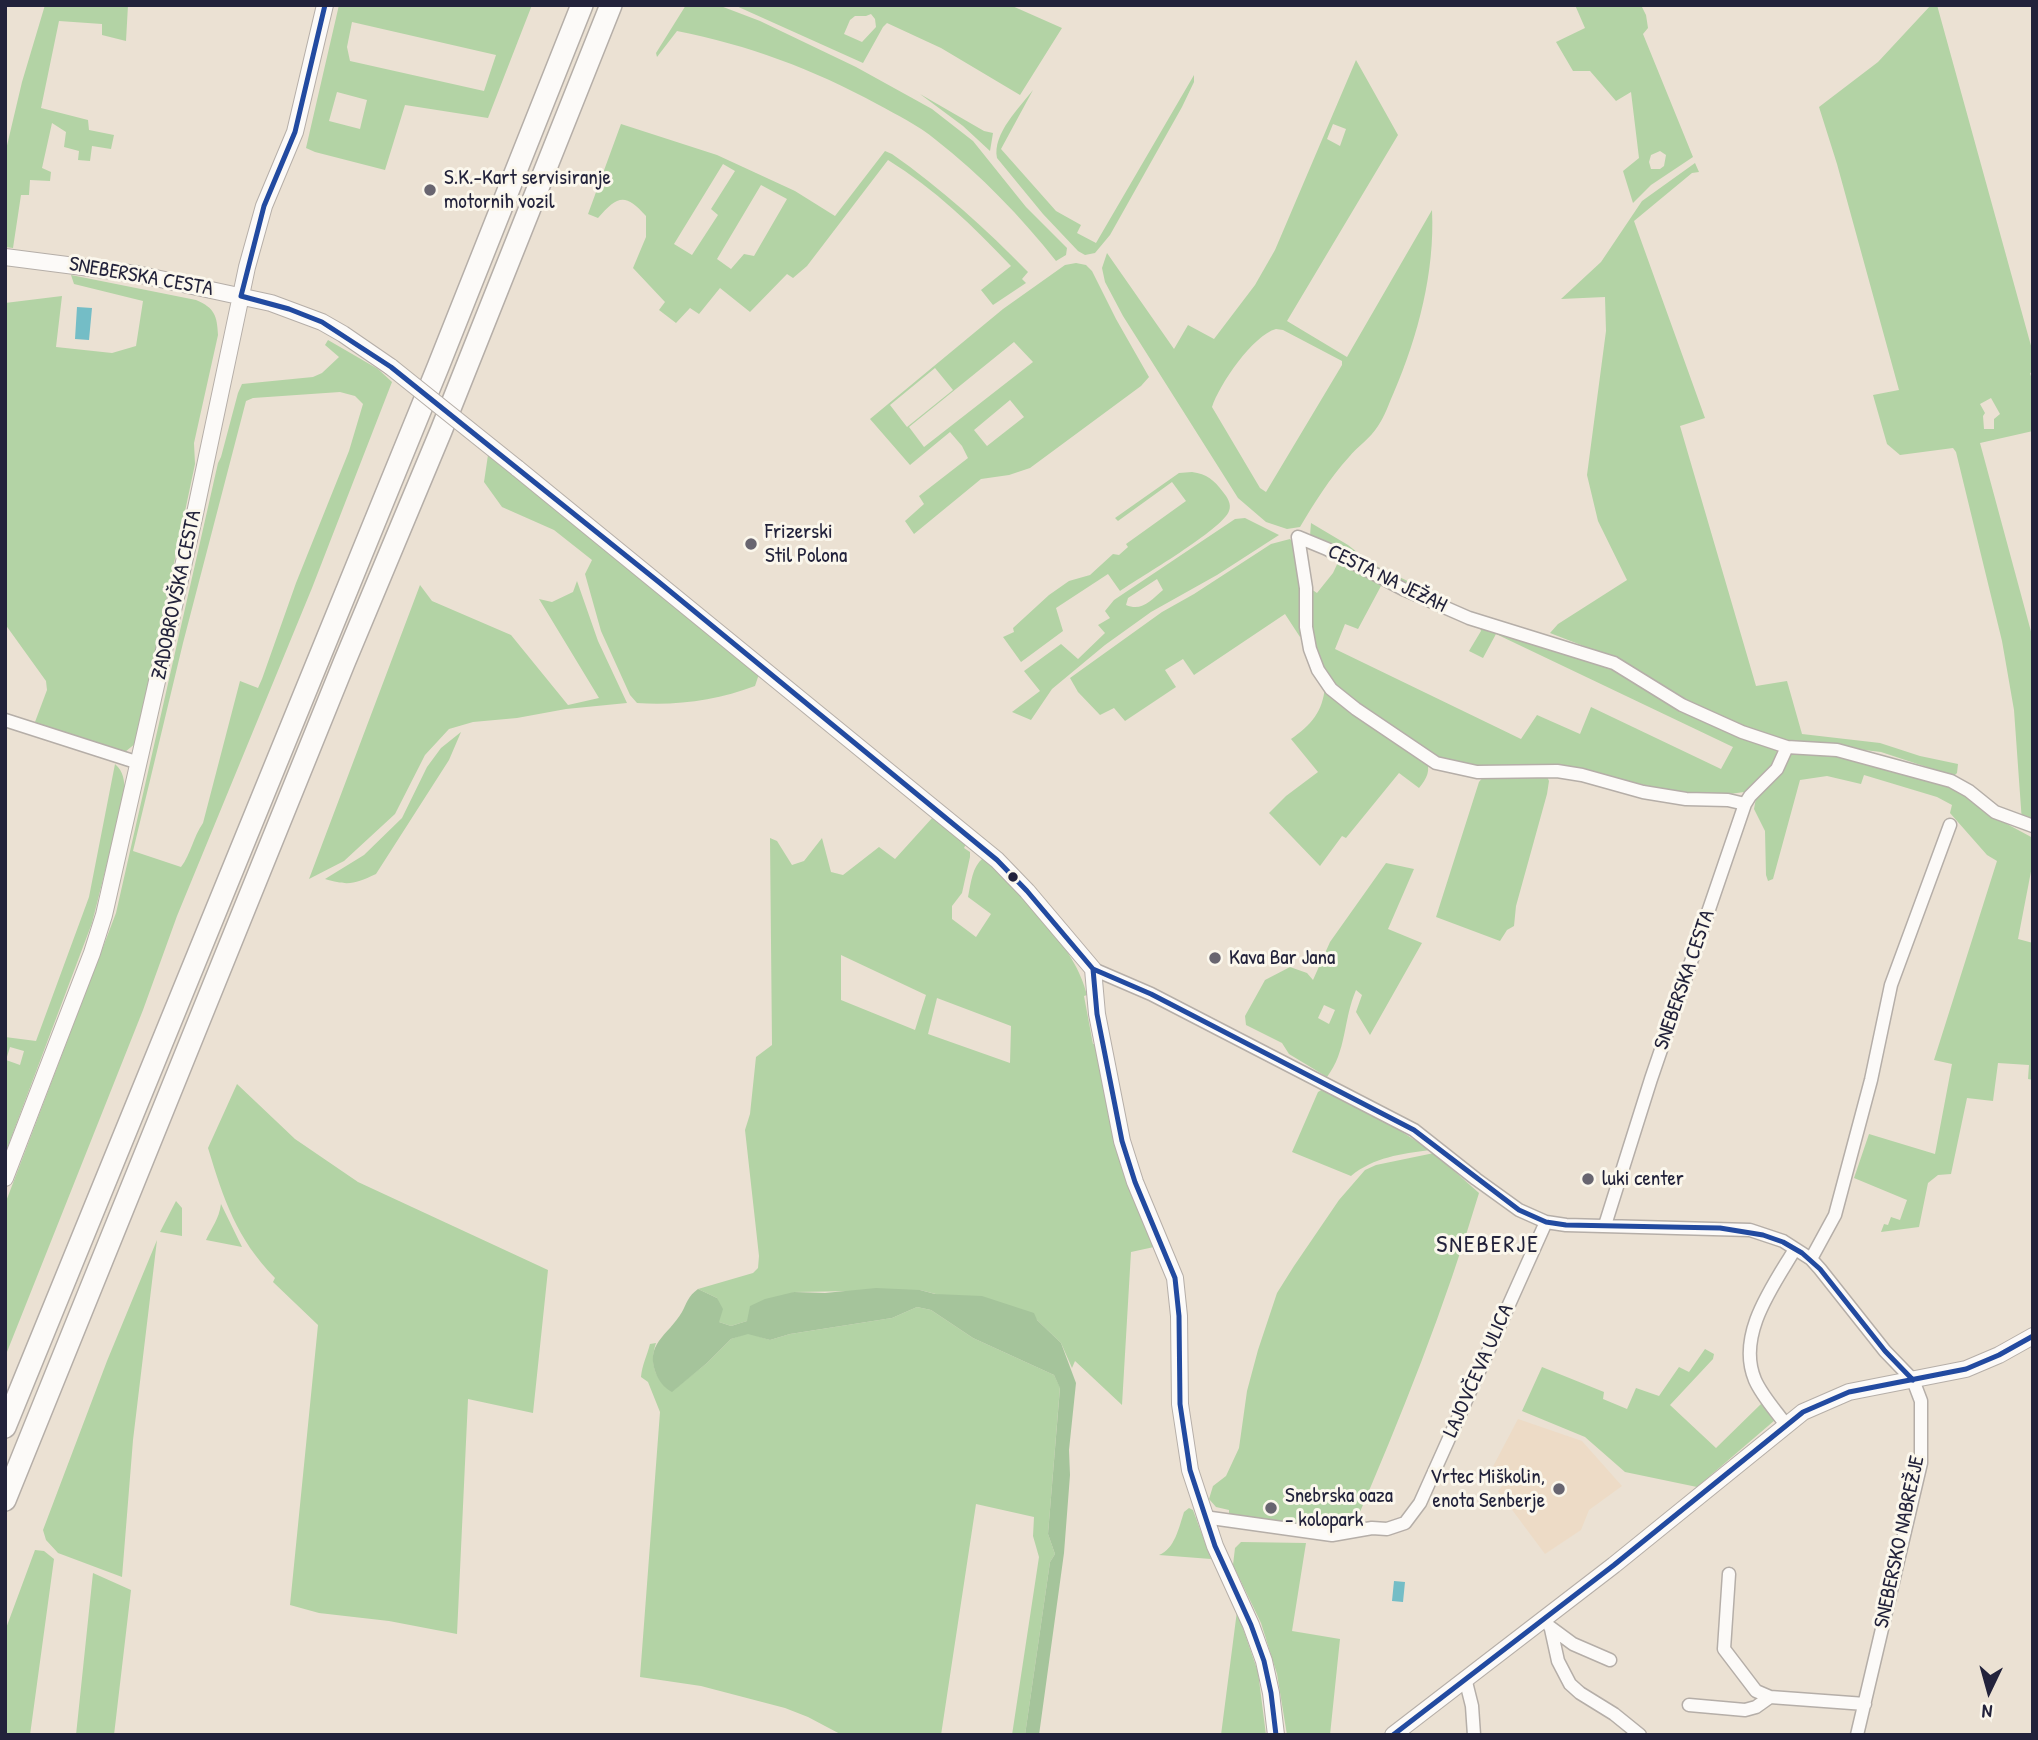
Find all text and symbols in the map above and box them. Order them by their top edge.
place label: S.K.-Kart servisiranje motornih vozil [444,165,611,215]
marker: S.K.-Kart servisiranje motornih vozil [422,182,438,198]
street label: SNEBERSKA CESTA [67,252,215,302]
street label: ZADOBROVŠKA CESTA [147,508,207,682]
place label: Frizerski Stil Polona [765,519,847,569]
marker: Frizerski Stil Polona [743,536,759,552]
street label: CESTA NA JEŽAH [1323,539,1451,619]
unlabelled marker [1006,870,1020,884]
street label: SNEBERSKA CESTA [1649,907,1721,1053]
place label: Kava Bar Jana [1229,945,1335,971]
marker: Kava Bar Jana [1207,950,1223,966]
place label: luki center [1602,1166,1684,1192]
marker: luki center [1580,1171,1596,1187]
district label: SNEBERJE [1437,1232,1539,1260]
street label: LAJOVČEVA ULICA [1438,1301,1520,1441]
street label: SNEBERSKO NABREŽJE [1869,1454,1931,1630]
place label: Vrtec Miškolin, enota Senberje [1430,1464,1545,1514]
marker: Vrtec Miškolin, enota Senberje [1551,1481,1567,1497]
place label: Snebrska oaza - kolopark [1285,1483,1393,1533]
marker: Snebrska oaza - kolopark [1263,1500,1279,1516]
north arrow [1954,1656,2024,1726]
text: N [1981,1699,1993,1725]

